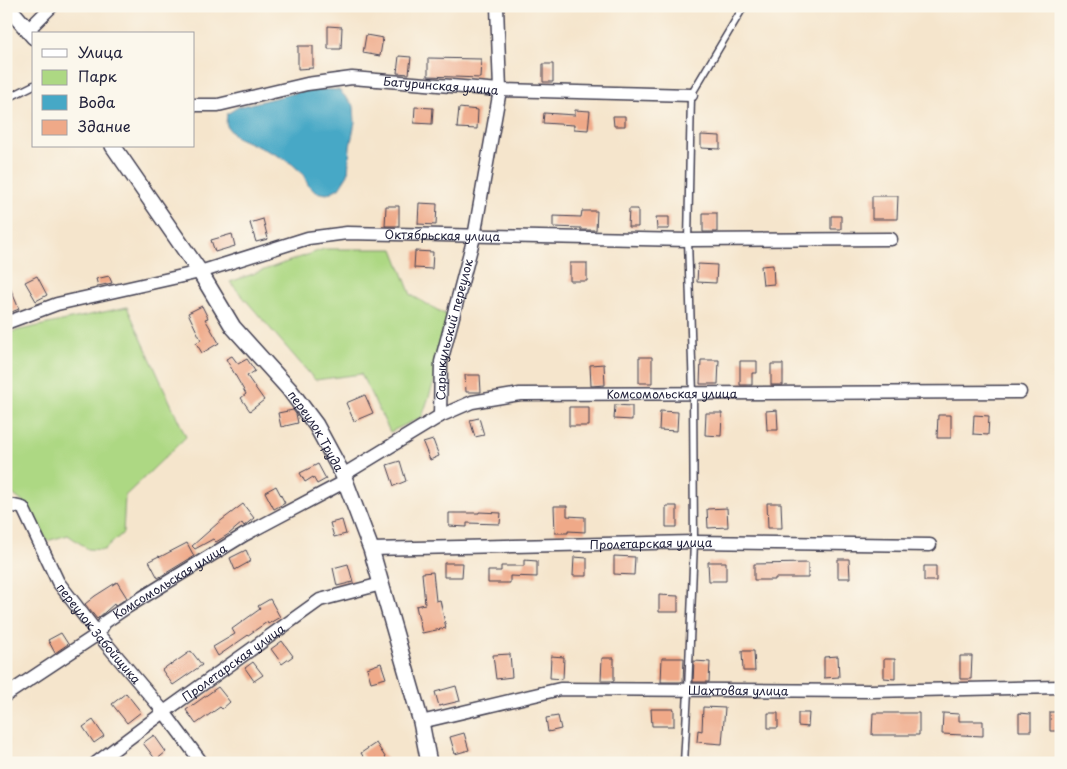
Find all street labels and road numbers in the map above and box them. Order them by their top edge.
street label: Батуринская улица [382,72,500,99]
street label: Октябрьская улица [385,225,501,245]
street label: Сарыкульский переулок [431,256,477,401]
street label: Комсомольская улица [606,384,738,403]
street label: переулок Труда [284,386,349,475]
street label: Пролетарская улица [589,533,713,553]
street label: Комсомольская улица [109,539,231,623]
street label: переулок Забойщика [53,579,146,688]
street label: Пролетарская улица [178,619,288,706]
street label: Шахтовая улица [688,681,789,699]

